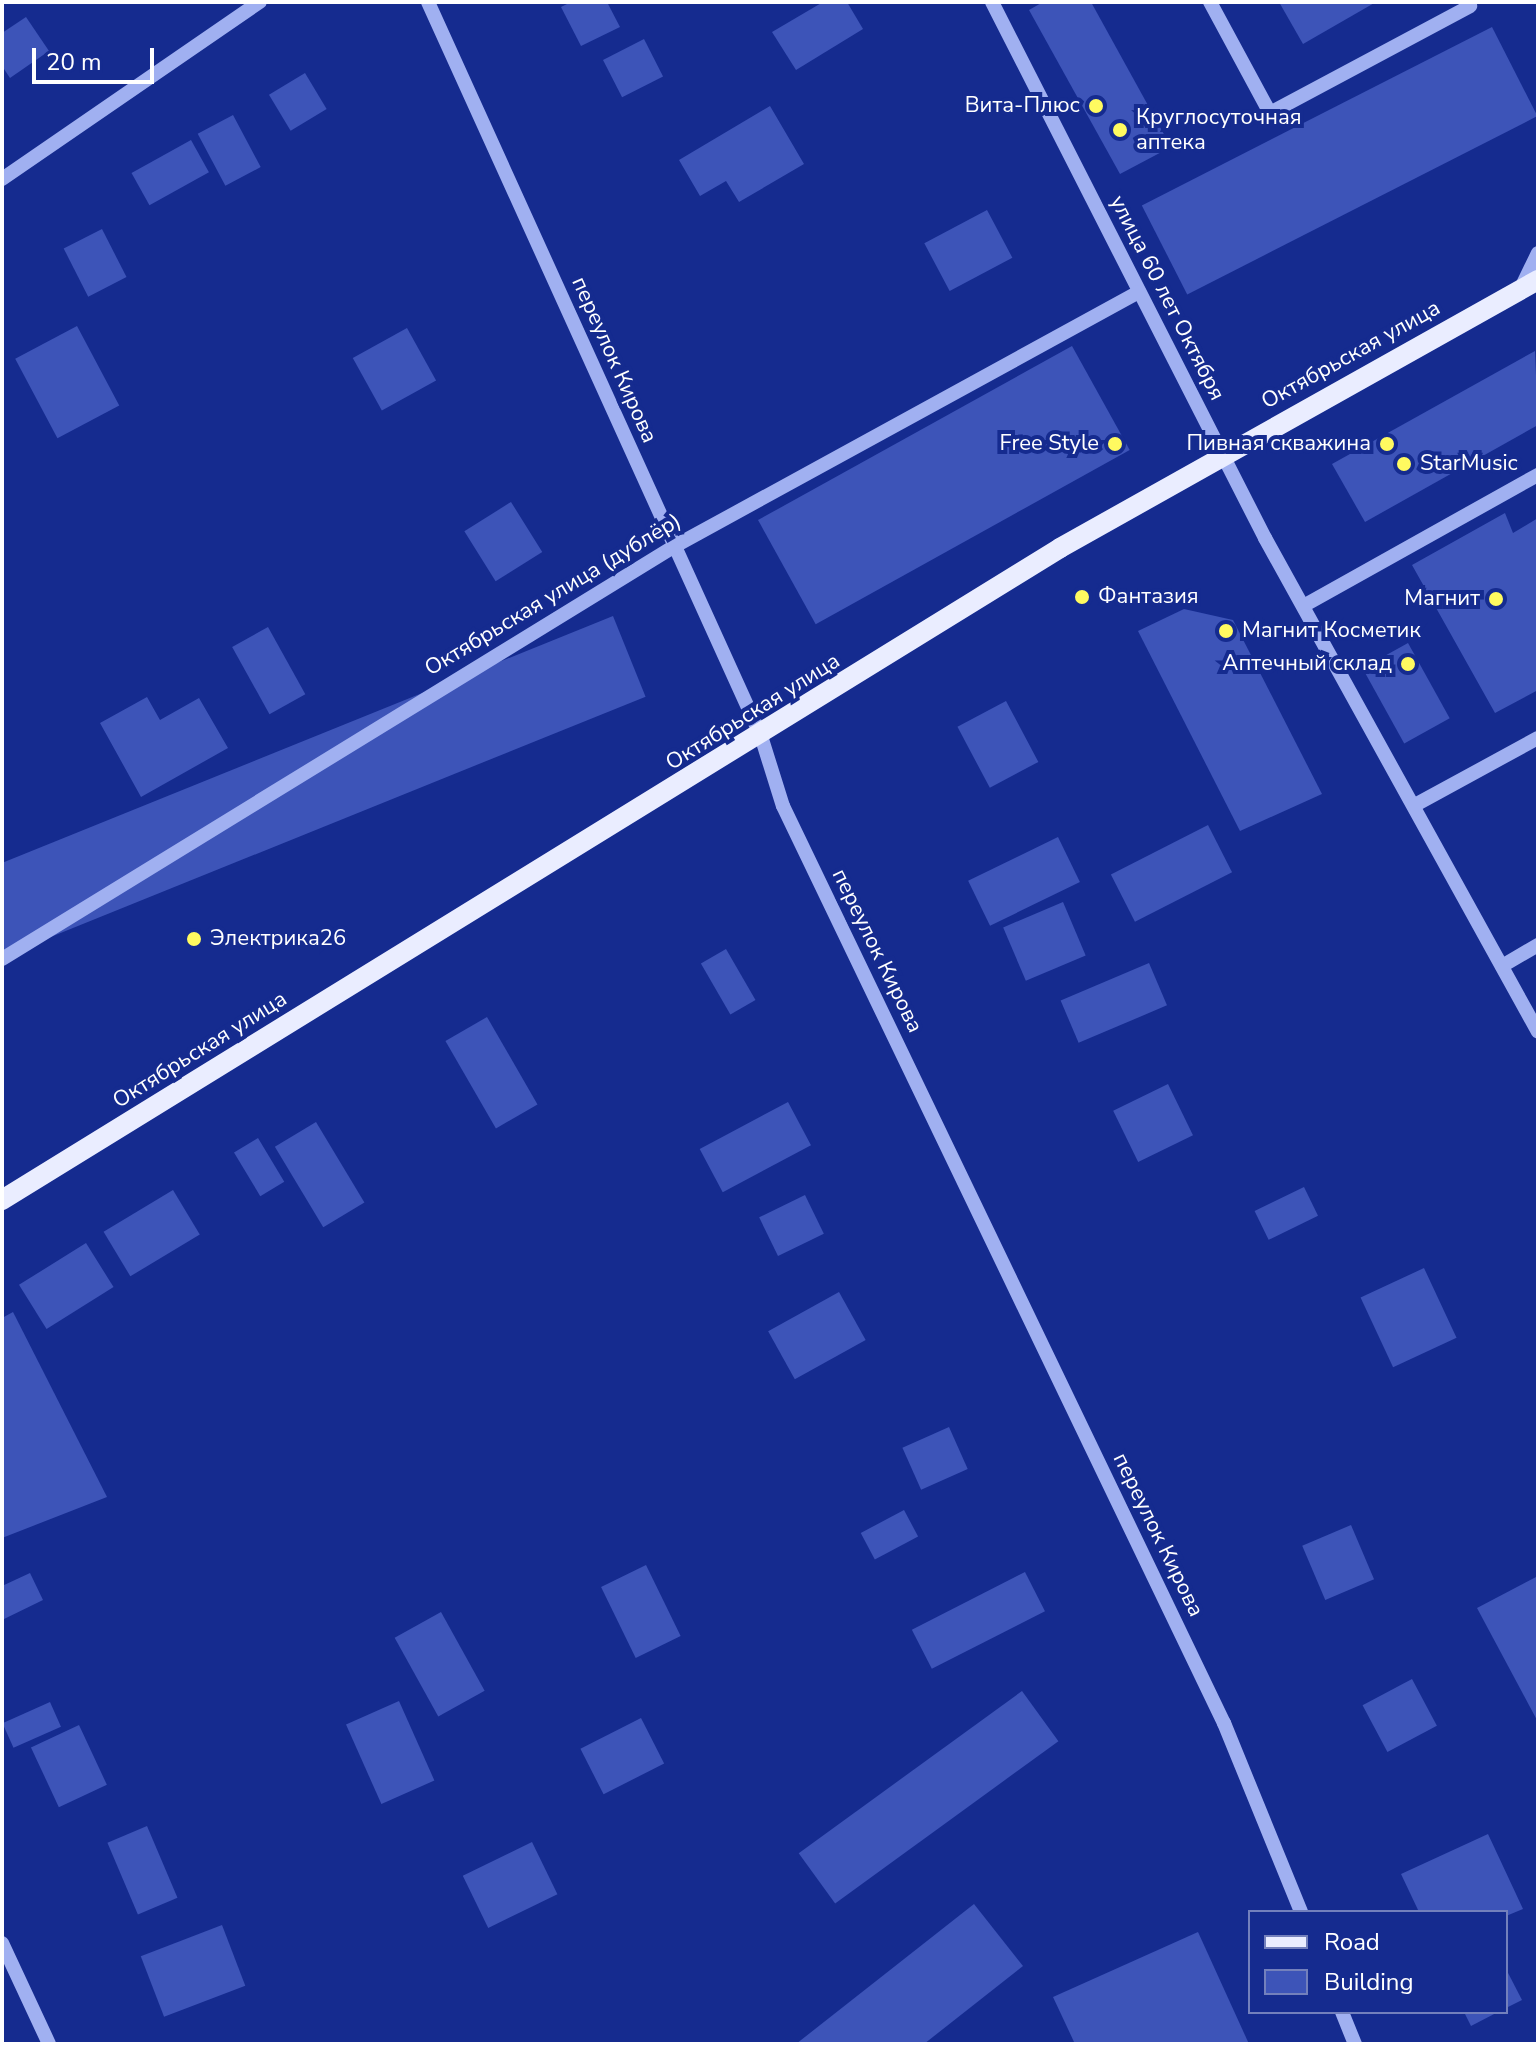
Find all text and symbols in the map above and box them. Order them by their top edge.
scale bar [36,32,158,82]
text: 20 m [46,46,102,78]
place label: Вита-Плюс [965,93,1080,119]
marker: Вита-Плюс [1087,97,1105,115]
place label: Круглосуточная аптека [1136,104,1302,156]
marker: Круглосуточная аптека [1111,121,1129,139]
street label: улица 60 лет Октября [1104,191,1230,405]
street label: переулок Кирова [566,273,662,447]
street label: Октябрьская улица [1257,295,1445,415]
place label: Free Style [1000,431,1099,457]
place label: Пивная скважина [1186,431,1371,457]
marker: Free Style [1106,435,1124,453]
marker: Пивная скважина [1378,435,1396,453]
place label: StarMusic [1420,451,1518,477]
marker: StarMusic [1395,455,1413,473]
street label: Октябрьская улица (дублёр) [420,508,686,682]
place label: Фантазия [1098,584,1199,610]
place label: Магнит [1404,586,1480,612]
marker: Фантазия [1073,588,1091,606]
marker: Магнит [1487,590,1505,608]
place label: Магнит Косметик [1242,618,1421,644]
marker: Магнит Косметик [1217,622,1235,640]
street label: Октябрьская улица [661,648,845,776]
place label: Аптечный склад [1222,651,1392,677]
marker: Аптечный склад [1399,655,1417,673]
street label: переулок Кирова [826,865,928,1037]
place label: Электрика26 [210,926,346,952]
marker: Электрика26 [185,930,203,948]
street label: Октябрьская улица [108,986,292,1114]
street label: переулок Кирова [1107,1449,1209,1621]
legend [1248,1910,1508,2014]
text: Road [1324,1926,1380,1958]
text: Building [1324,1966,1414,1998]

